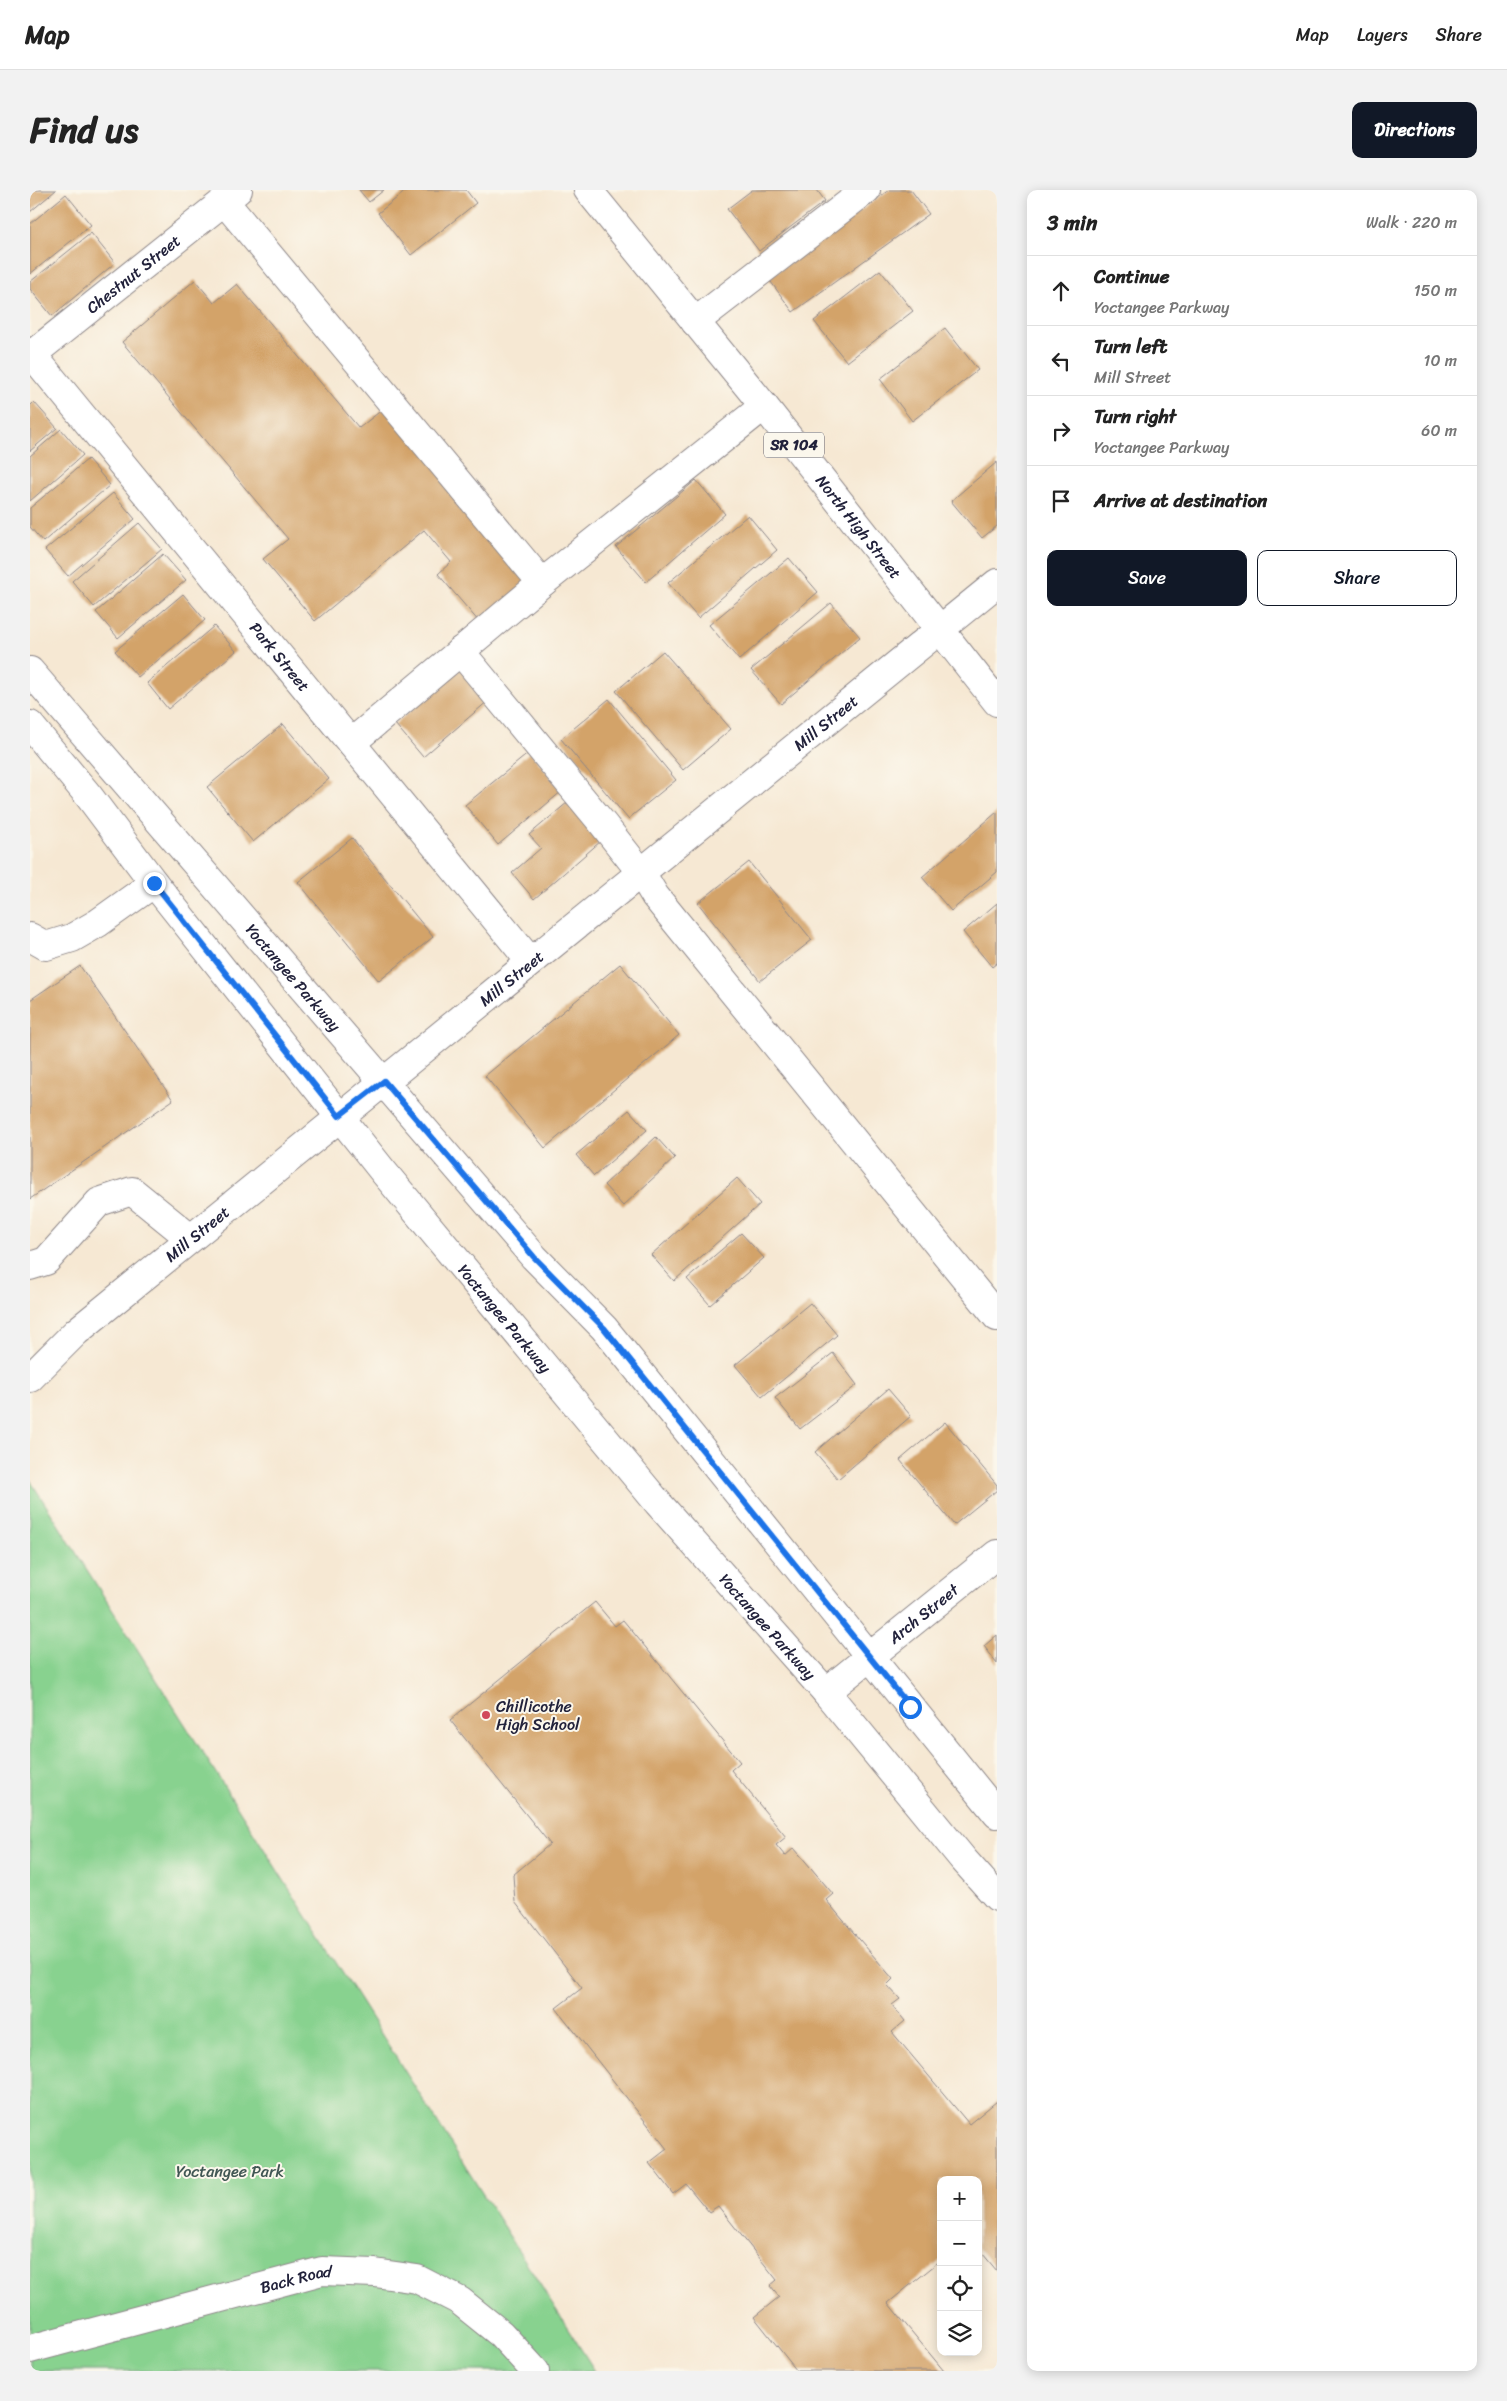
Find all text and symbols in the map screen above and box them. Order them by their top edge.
text: Map [25,14,69,56]
text: Map [1296,19,1329,51]
text: Layers [1357,19,1408,51]
text: Share [1436,19,1482,51]
text: Find us [30,99,138,161]
button: Directions [1352,102,1477,158]
text: 3 min [1047,204,1097,242]
text: Walk · 220 m [1366,208,1457,237]
street label: Chestnut Street [79,227,187,321]
text: Continue [1094,260,1170,293]
text: 150 m [1414,276,1457,305]
icon: ahead [1047,277,1075,305]
text: Yoctangee Parkway [1094,293,1229,322]
text: Turn left [1094,330,1167,363]
text: 10 m [1424,346,1457,375]
icon: left [1047,347,1075,375]
text: Mill Street [1094,363,1171,392]
text: Turn right [1094,400,1176,433]
text: 60 m [1421,416,1457,445]
icon: right [1047,417,1075,445]
road number: SR 104 [764,432,824,458]
text: Yoctangee Parkway [1094,433,1229,462]
street label: North High Street [808,468,909,585]
text: Arrive at destination [1094,484,1267,517]
icon: arrive [1047,487,1075,515]
button: Save [1047,550,1247,606]
button: Share [1257,550,1457,606]
street label: Park Street [242,615,318,698]
street label: Mill Street [786,687,865,758]
route end [143,872,166,895]
street label: Yoctangee Parkway [238,916,349,1039]
street label: Mill Street [472,942,550,1014]
street label: Mill Street [158,1198,236,1269]
street label: Yoctangee Parkway [450,1257,560,1380]
street label: Yoctangee Parkway [712,1566,824,1687]
street label: Arch Street [881,1575,966,1652]
place label: Chillicothe High School [496,1692,580,1739]
route start [899,1696,922,1719]
marker: Chillicothe High School [480,1709,492,1721]
park label: Yoctangee Park [176,2157,284,2186]
map controls [937,2176,982,2356]
button: + [937,2176,982,2221]
button: − [937,2221,982,2266]
street label: Back Road [257,2257,333,2301]
button: locate [937,2266,982,2311]
button: layers [937,2311,982,2356]

